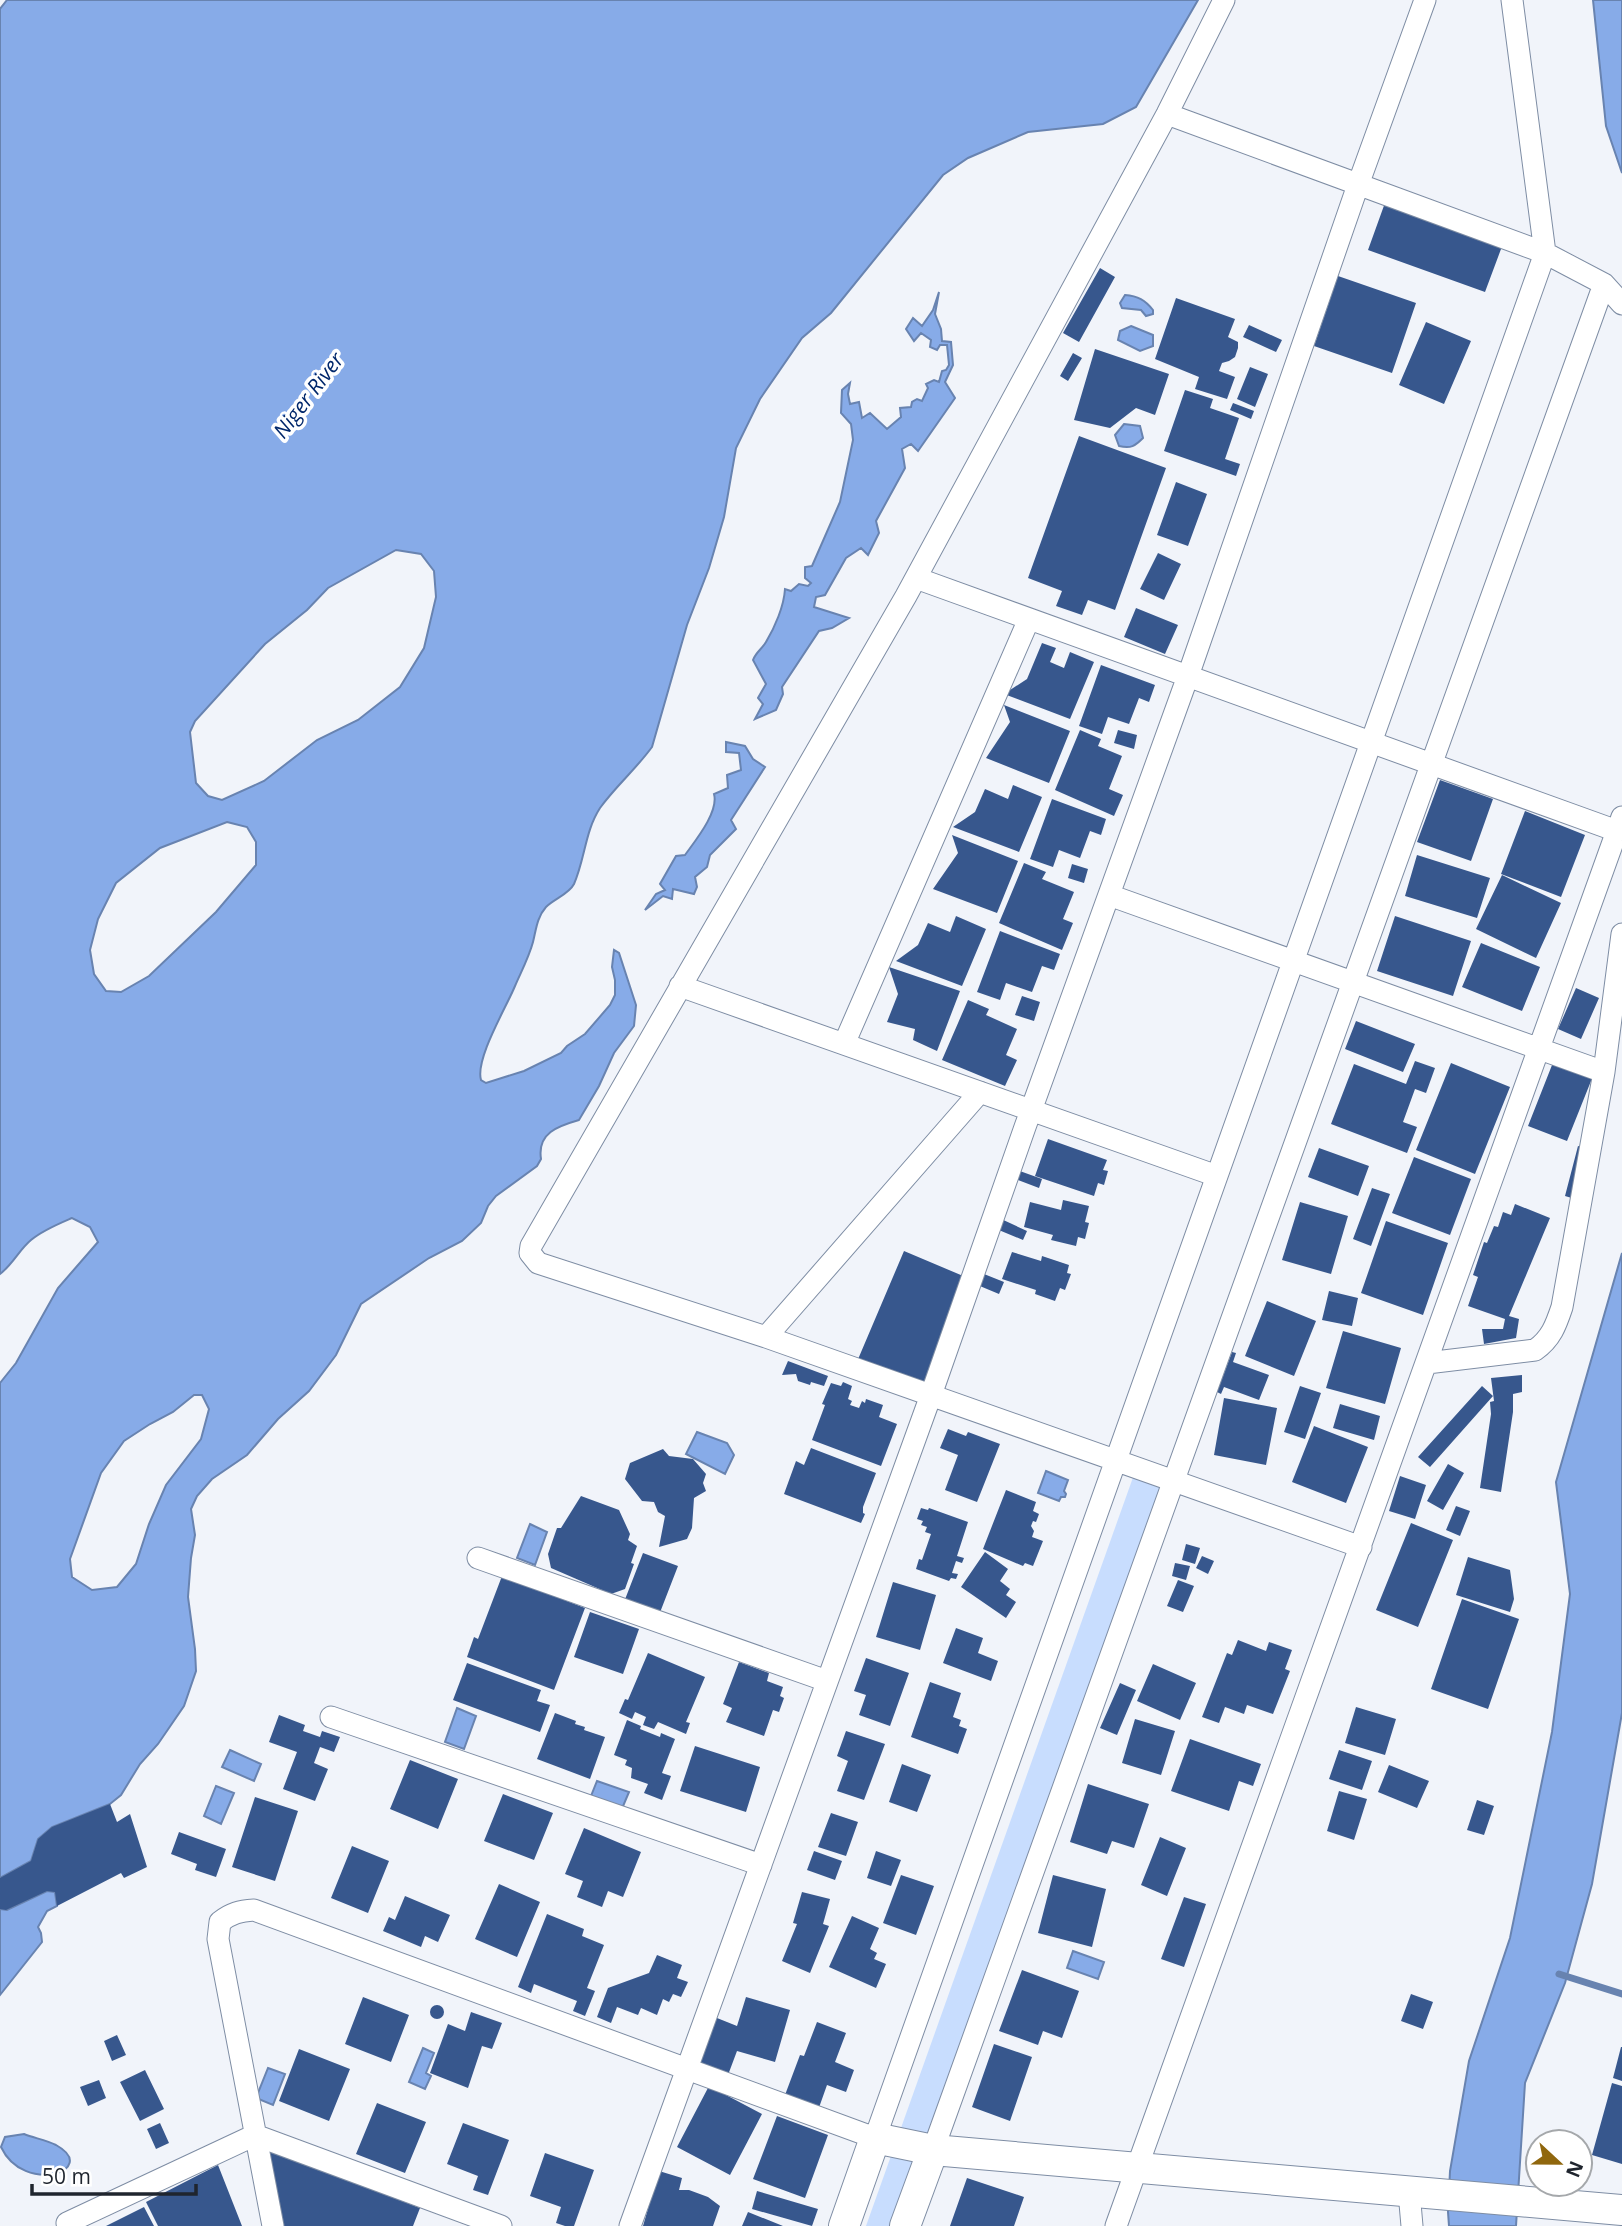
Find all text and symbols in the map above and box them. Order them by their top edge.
water label: Niger River [266,346,350,444]
north arrow [1524,2128,1594,2198]
scale bar [32,2152,196,2196]
text: N [1560,2157,1590,2181]
text: 50 m [42,2162,91,2190]

